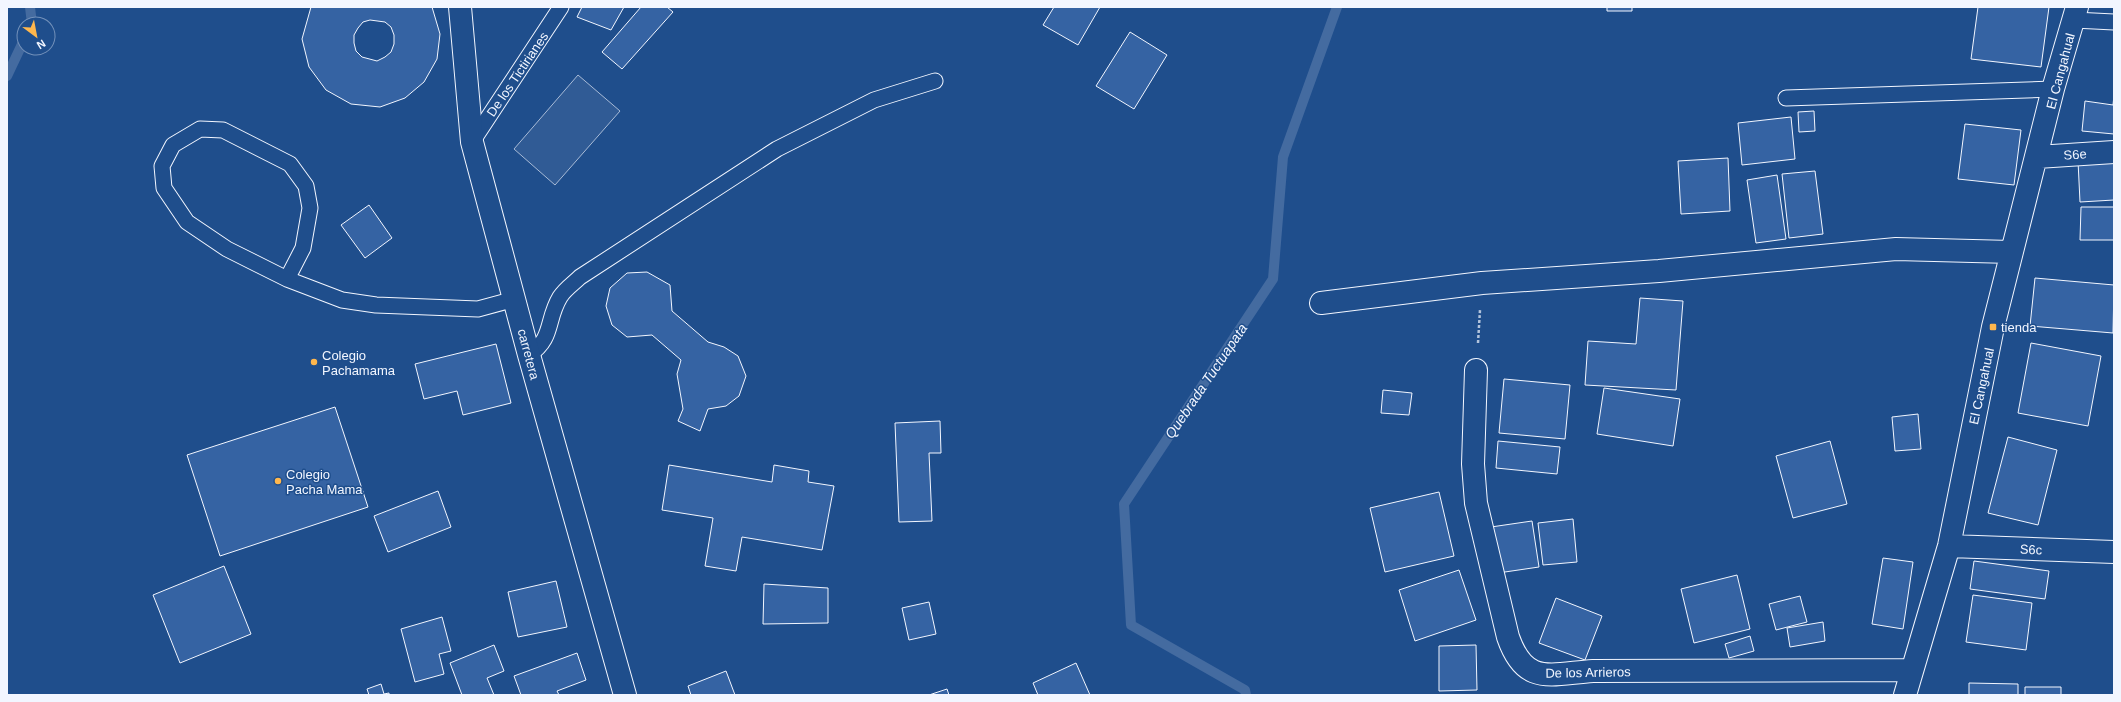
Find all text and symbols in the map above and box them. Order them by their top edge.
north arrow [16,16,56,56]
street label: De los Tictirianes [484,29,552,120]
street label: El Cangahual [2043,31,2078,111]
text: N [35,37,48,52]
street label: S6e [2063,146,2087,163]
water label: Quebrada Tuctuapata [1162,320,1251,442]
place label: tienda [2001,320,2037,335]
marker: tienda [1988,322,1998,332]
street label: carretera [515,327,543,382]
street label: El Cangahual [1966,346,1997,426]
place label: Colegio Pachamama [322,348,396,378]
marker: Colegio Pachamama [309,357,319,367]
place label: Colegio Pacha Mama [286,467,363,497]
marker: Colegio Pacha Mama [273,476,283,486]
street label: S6c [2020,542,2043,557]
street label: De los Arrieros [1545,664,1631,681]

